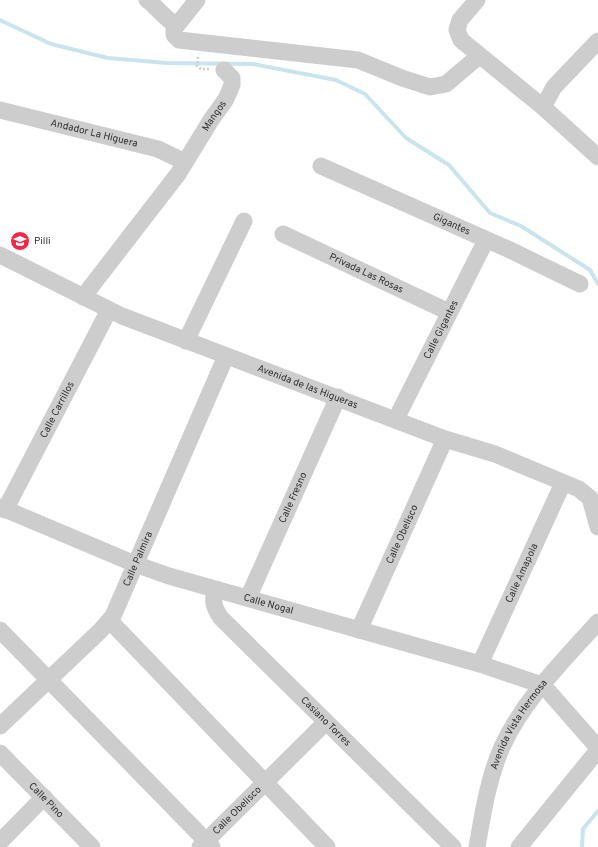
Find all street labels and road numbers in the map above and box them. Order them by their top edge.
street label: Mangos [199,98,230,134]
street label: Andador La Higuera [49,116,139,150]
street label: Gigantes [431,210,473,238]
street label: Privada Las Rosas [327,250,406,296]
street label: Calle Gigantes [421,298,461,361]
street label: Avenida de las Higueras [255,362,360,412]
street label: Calle Carrillos [37,379,77,440]
street label: Calle Fresno [276,470,310,525]
street label: Calle Obelisco [383,502,421,566]
street label: Calle Palmira [120,529,155,588]
street label: Calle Amapola [502,541,541,605]
street label: Calle Nogal [242,591,295,617]
street label: Avenida Vista Hermosa [487,677,550,771]
street label: Casiano Torres [298,694,354,749]
street label: Calle Pino [26,780,67,821]
street label: Calle Obelisco [210,783,264,837]

